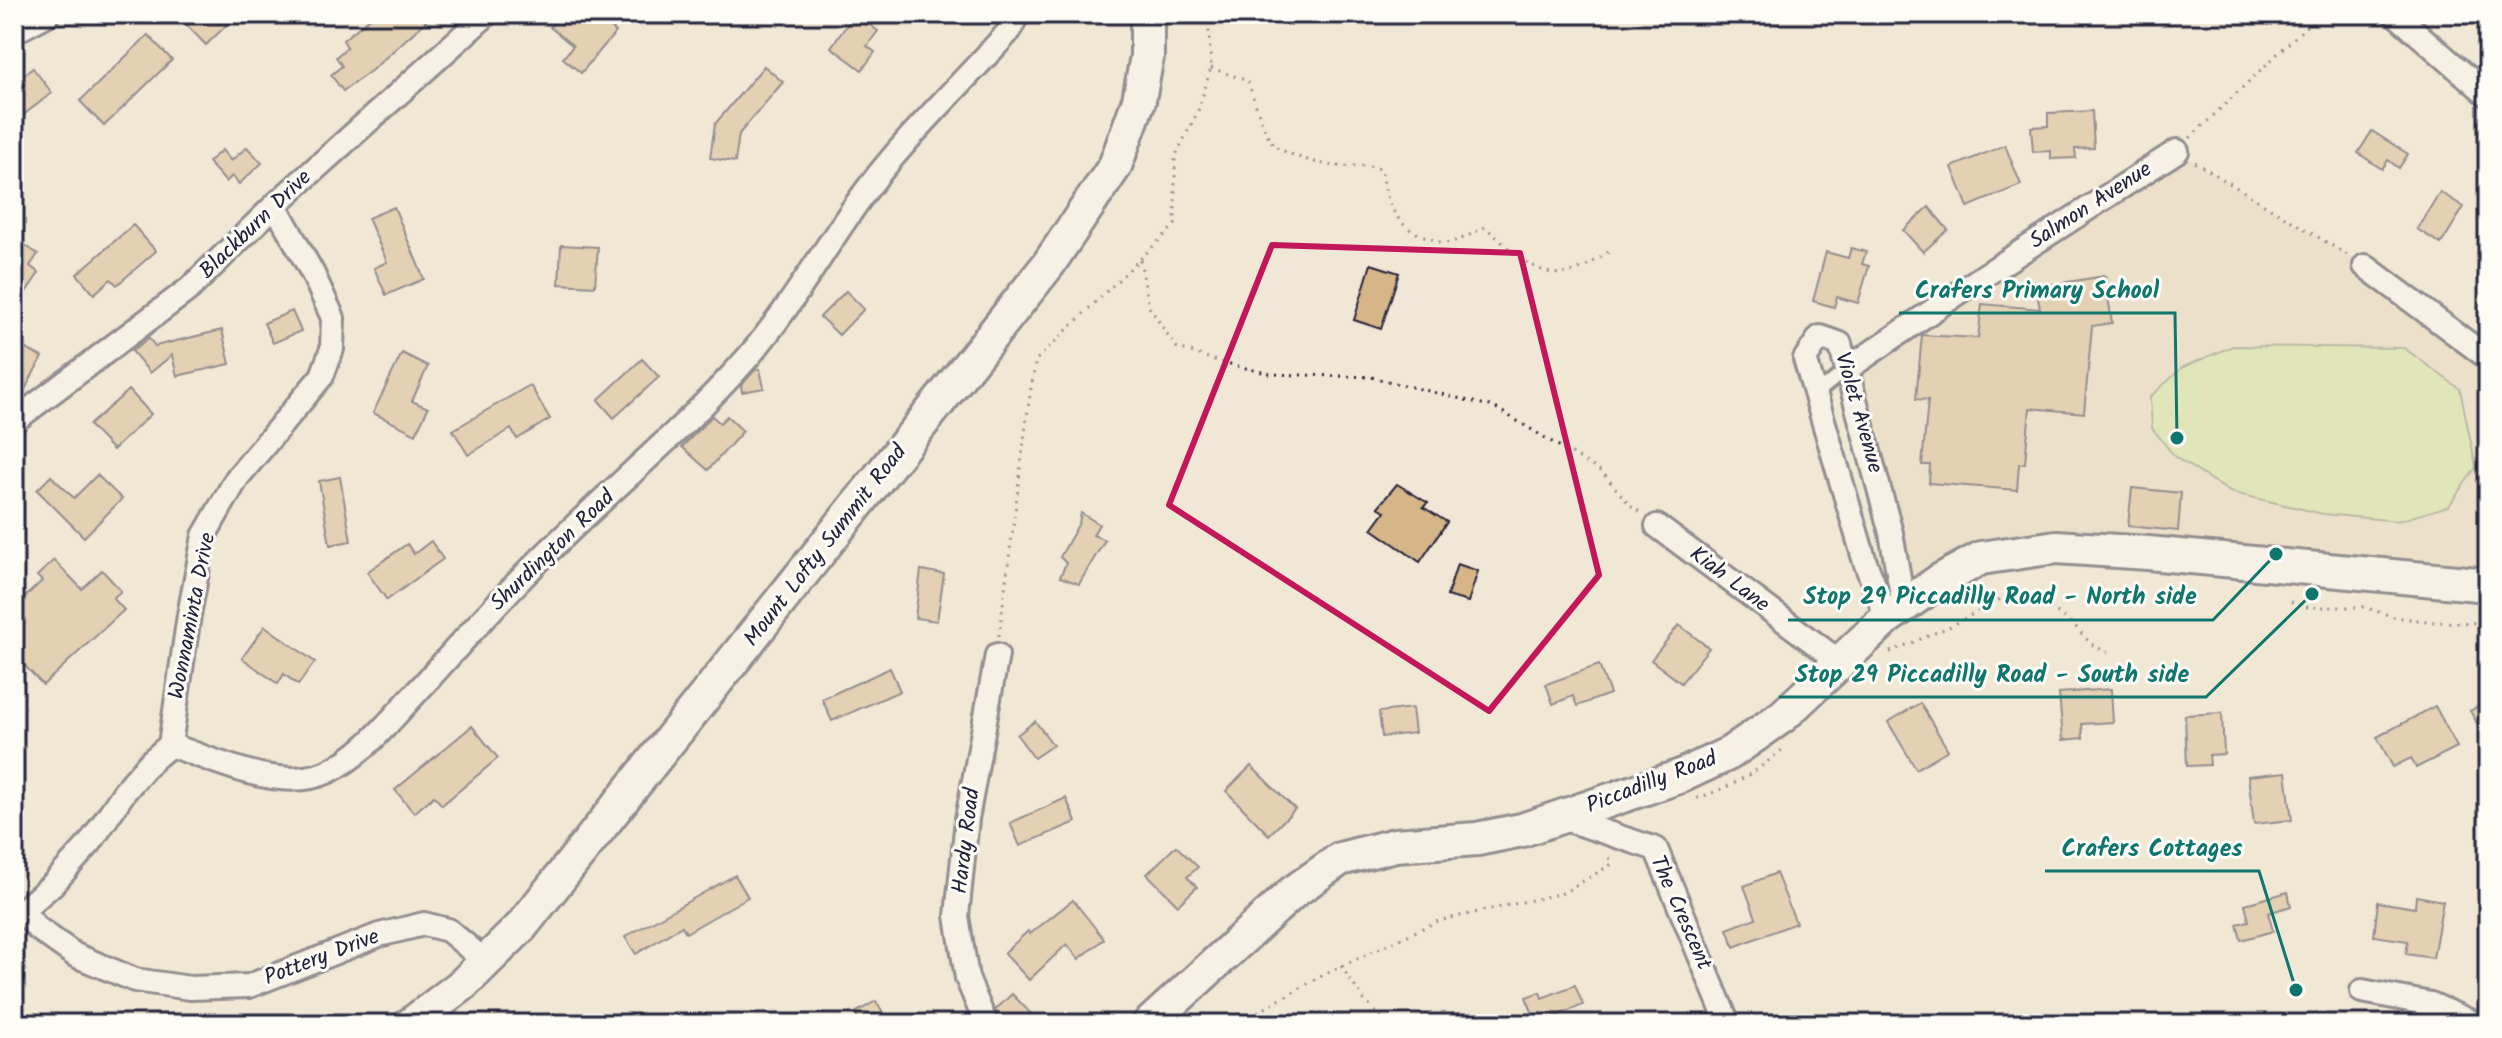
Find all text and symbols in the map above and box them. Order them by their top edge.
street label: Salmon Avenue [2023,153,2159,259]
street label: Blackburn Drive [191,162,321,288]
callout: Crafers Primary School [1899,265,2175,313]
text: Crafers Primary School [1915,272,2160,311]
street label: Violet Avenue [1824,348,1892,478]
street label: Mount Lofty Summit Road [736,436,917,655]
street label: Shurdington Road [482,481,624,620]
street label: Wonnaminta Drive [160,530,226,702]
street label: Kiah Lane [1681,538,1777,622]
callout: Stop 29 Piccadilly Road - North side [1788,572,2213,620]
text: Stop 29 Piccadilly Road - North side [1803,578,2197,617]
callout: Stop 29 Piccadilly Road - South side [1779,649,2206,697]
text: Stop 29 Piccadilly Road - South side [1795,656,2190,695]
street label: Piccadilly Road [1582,742,1723,824]
street label: Hardy Road [943,785,991,896]
callout: Crafers Cottages [2045,823,2259,871]
text: Crafers Cottages [2061,830,2243,869]
street label: The Crescent [1639,850,1721,976]
street label: Pottery Drive [259,920,385,996]

